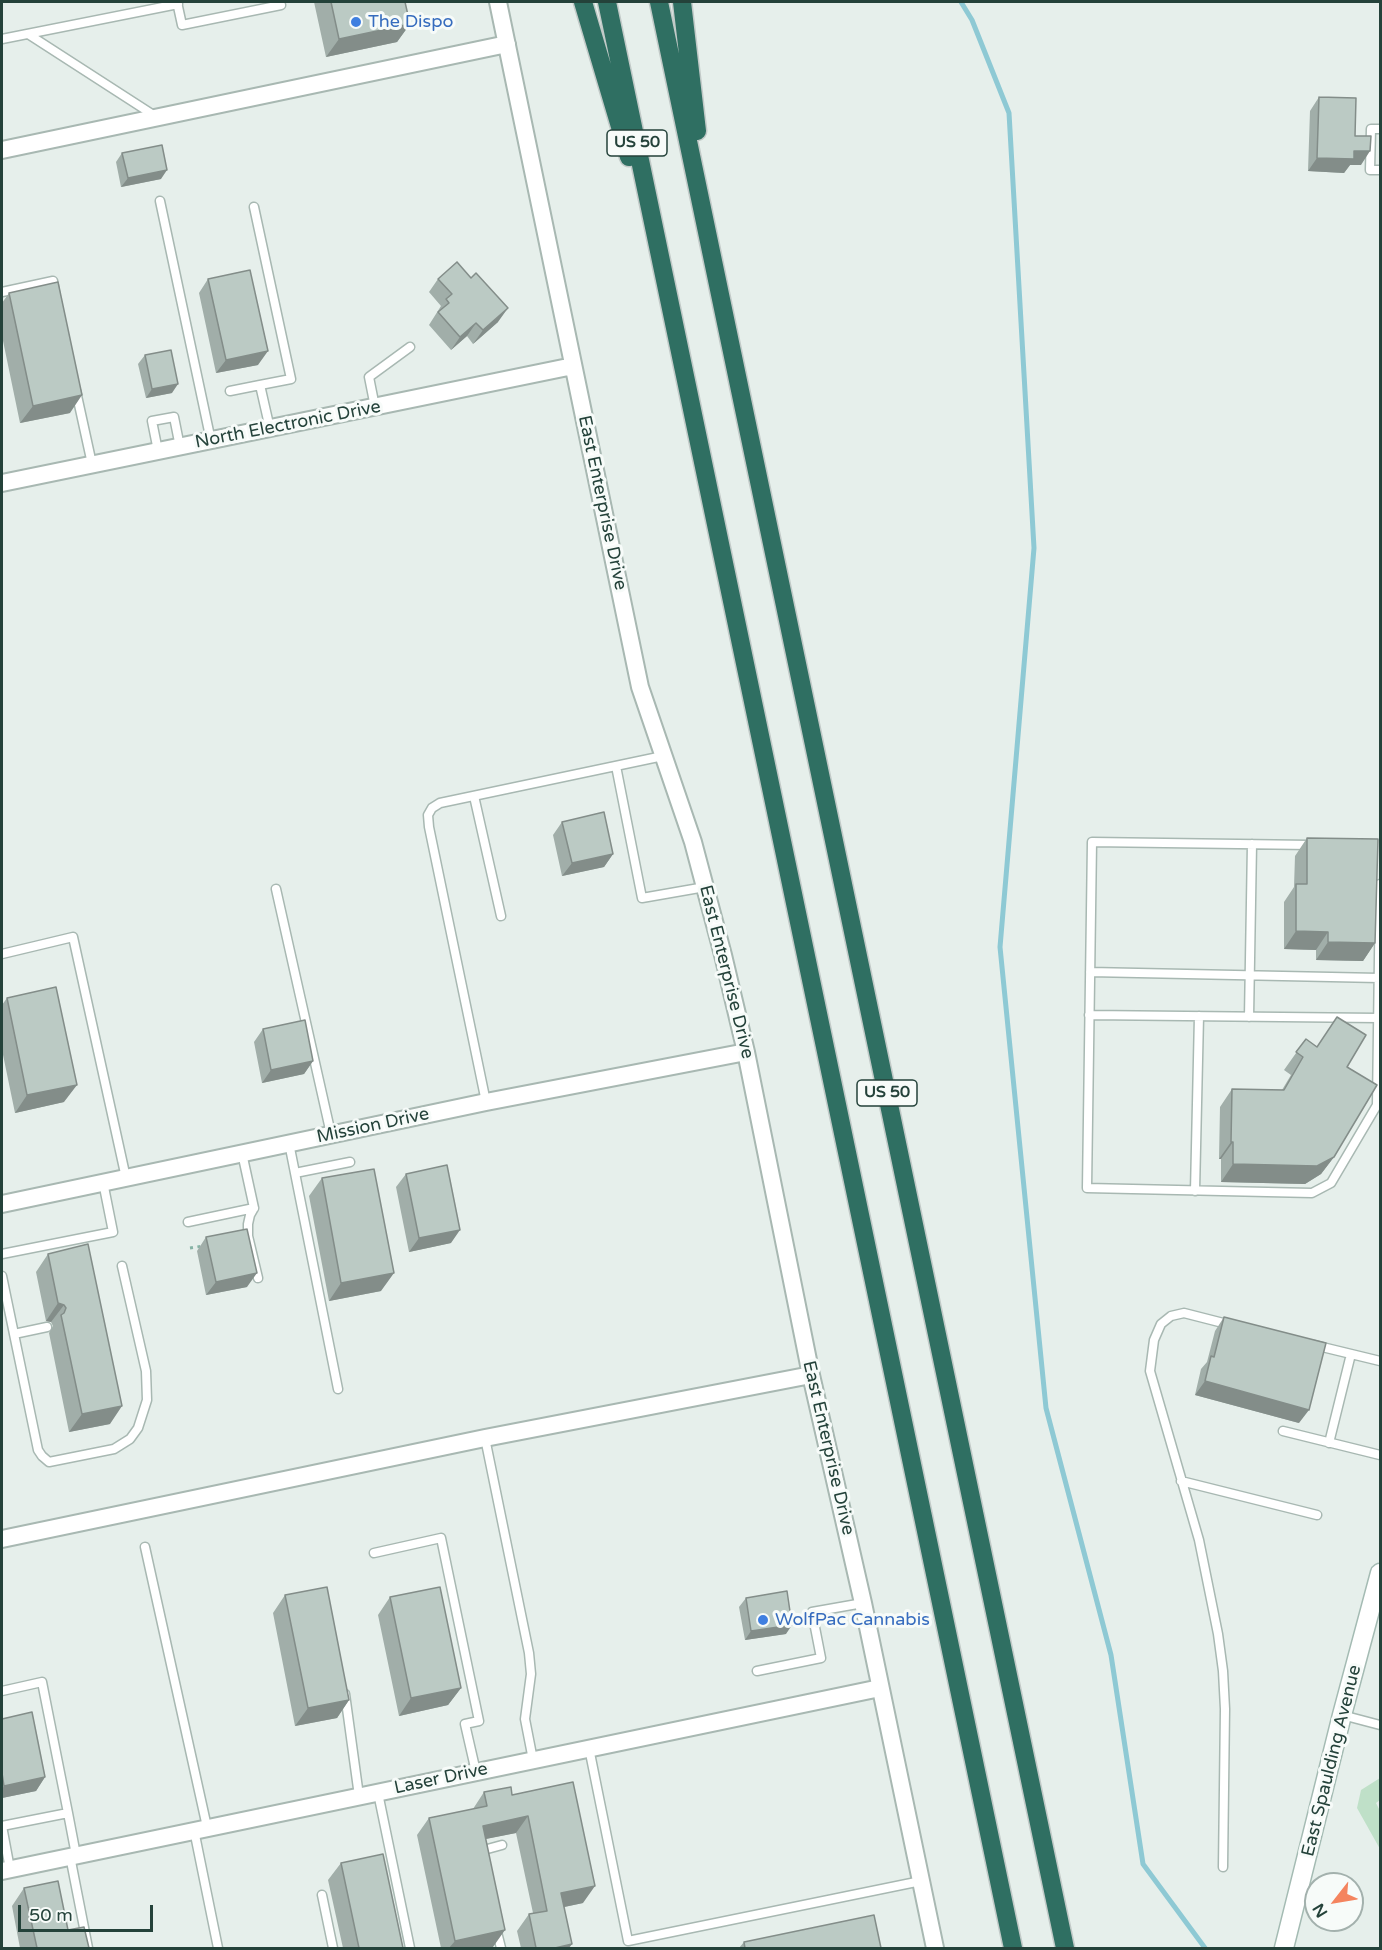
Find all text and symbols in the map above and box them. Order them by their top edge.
place label: The Dispo [368,11,453,33]
marker: The Dispo [349,15,363,29]
road number: US 50 [607,130,667,156]
street label: North Electronic Drive [193,396,383,454]
street label: East Enterprise Drive [573,414,631,592]
street label: East Enterprise Drive [694,883,758,1061]
road number: US 50 [857,1080,917,1106]
street label: Mission Drive [315,1104,431,1148]
street label: East Enterprise Drive [797,1359,859,1537]
place label: WolfPac Cannabis [775,1609,930,1631]
marker: WolfPac Cannabis [756,1613,770,1627]
street label: East Spaulding Avenue [1298,1663,1366,1859]
street label: Laser Drive [392,1759,490,1799]
north arrow [1304,1872,1364,1932]
scale bar [21,1893,156,1931]
text: N [1308,1900,1332,1921]
text: 50 m [29,1904,73,1926]

